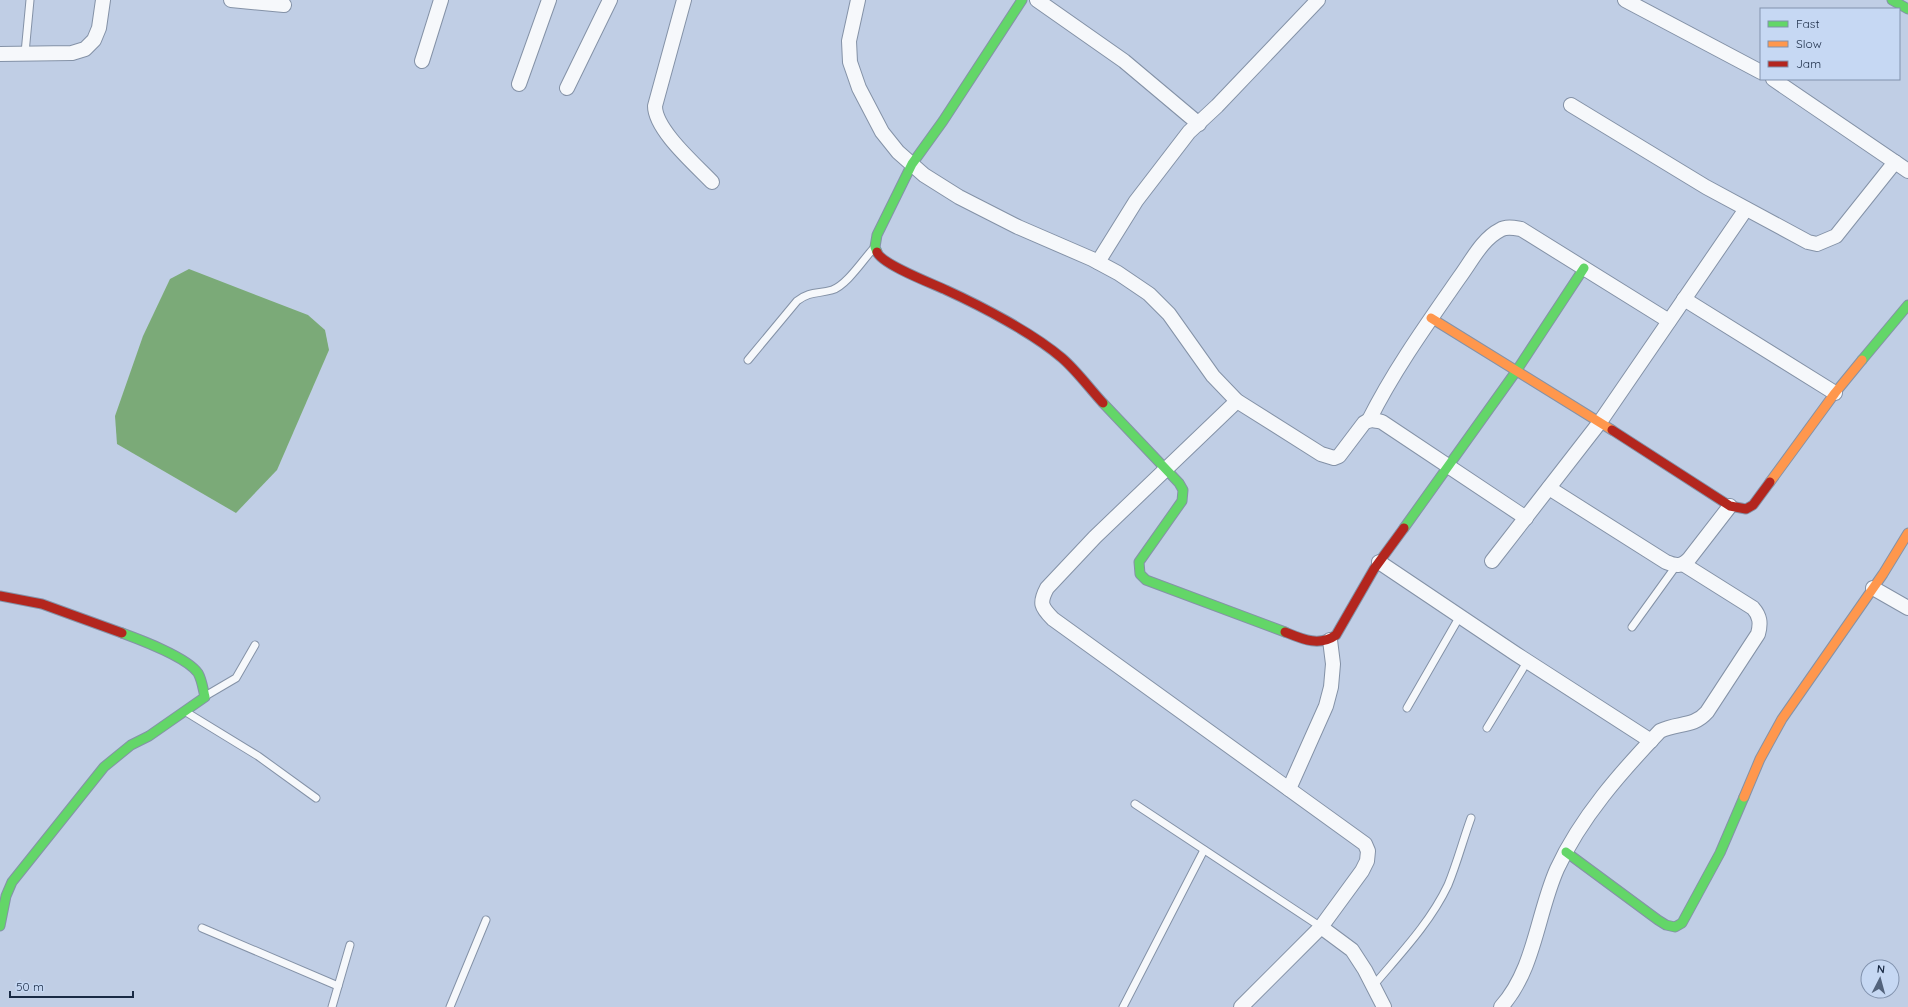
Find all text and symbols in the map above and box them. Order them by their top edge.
legend [1760,8,1900,80]
text: Fast [1796,16,1820,31]
text: Slow [1796,36,1822,51]
text: Jam [1796,56,1821,71]
north arrow [1860,959,1900,999]
text: N [1876,962,1886,976]
scale bar [10,973,133,999]
text: 50 m [16,979,44,994]

